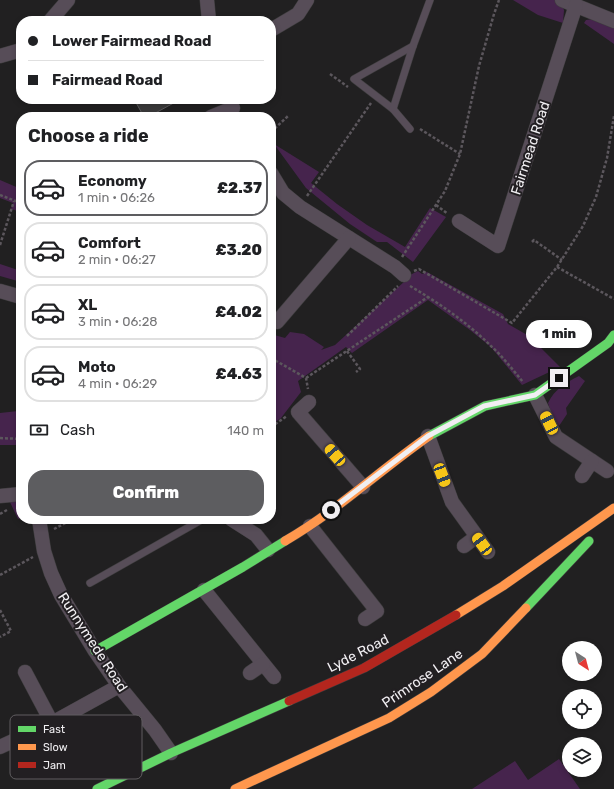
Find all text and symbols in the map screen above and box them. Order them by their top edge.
text: Lower Fairmead Road [52,32,212,50]
text: Fairmead Road [52,71,163,89]
street label: Fairmead Road [507,99,554,197]
text: Choose a ride [28,125,149,147]
icon: car [30,170,66,206]
text: Economy [78,172,147,190]
text: £2.37 [217,179,262,197]
text: 1 min · 06:26 [78,190,155,205]
icon: car [30,232,66,268]
text: Comfort [78,234,141,252]
text: £3.20 [216,241,262,259]
text: 2 min · 06:27 [78,252,156,267]
icon: car [30,294,66,330]
text: XL [78,296,97,314]
text: £4.02 [215,303,262,321]
text: 3 min · 06:28 [78,314,158,329]
callout: 1 min [526,320,592,348]
text: 1 min [542,326,576,341]
icon: car [30,356,66,392]
text: Moto [78,358,116,376]
text: £4.63 [216,365,262,383]
route end [550,369,568,387]
text: 4 min · 06:29 [78,376,157,391]
car [538,410,560,436]
icon: cash [28,419,50,441]
text: Cash [60,421,95,439]
text: 140 m [227,423,264,438]
car [323,442,347,468]
car [432,462,452,488]
button: Confirm [28,470,264,516]
route start [322,501,340,519]
car [470,531,494,557]
street label: Runnymede Road [54,589,131,695]
street label: Lyde Road [325,631,392,676]
north arrow [562,641,602,681]
map controls [562,641,602,777]
street label: Primrose Lane [379,645,466,712]
button: locate [562,689,602,729]
legend [10,715,142,779]
text: Fast [43,723,66,736]
button: layers [562,737,602,777]
text: Slow [43,741,68,754]
text: Jam [43,759,66,772]

